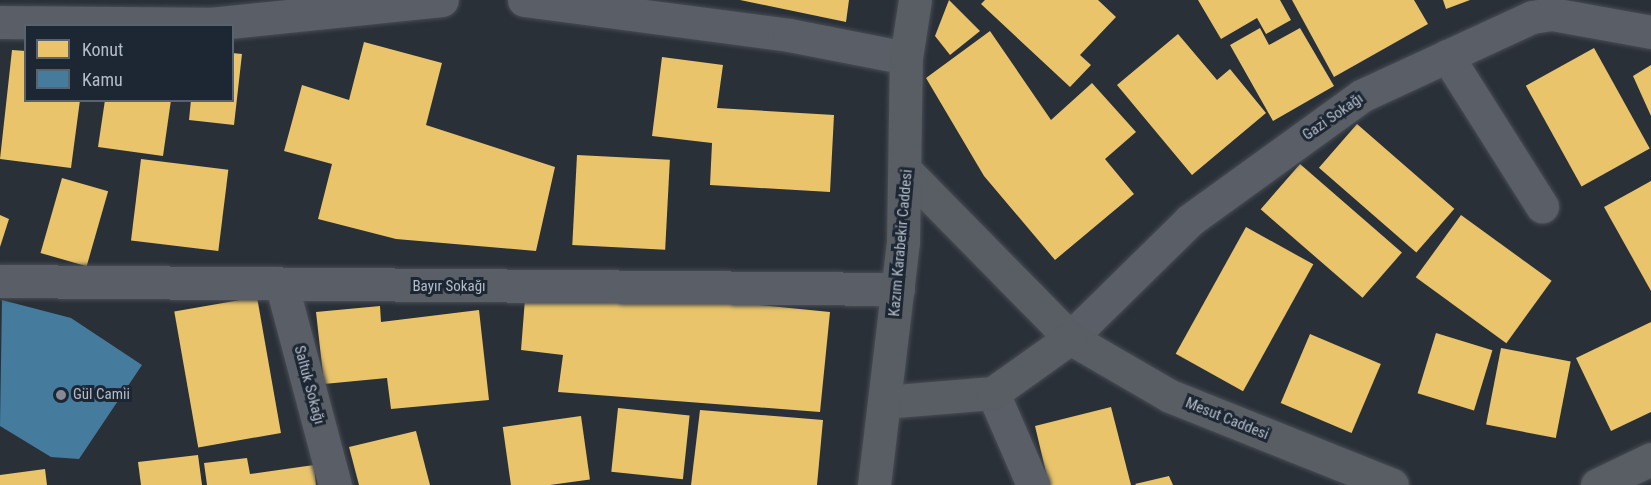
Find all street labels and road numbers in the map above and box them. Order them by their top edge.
street label: Gazi Sokağı [1299,90,1367,144]
street label: Kazım Karabekir Caddesi [886,169,916,317]
street label: Bayır Sokağı [412,278,486,296]
street label: Saltuk Sokağı [290,344,328,426]
street label: Mesut Caddesi [1183,394,1271,444]

